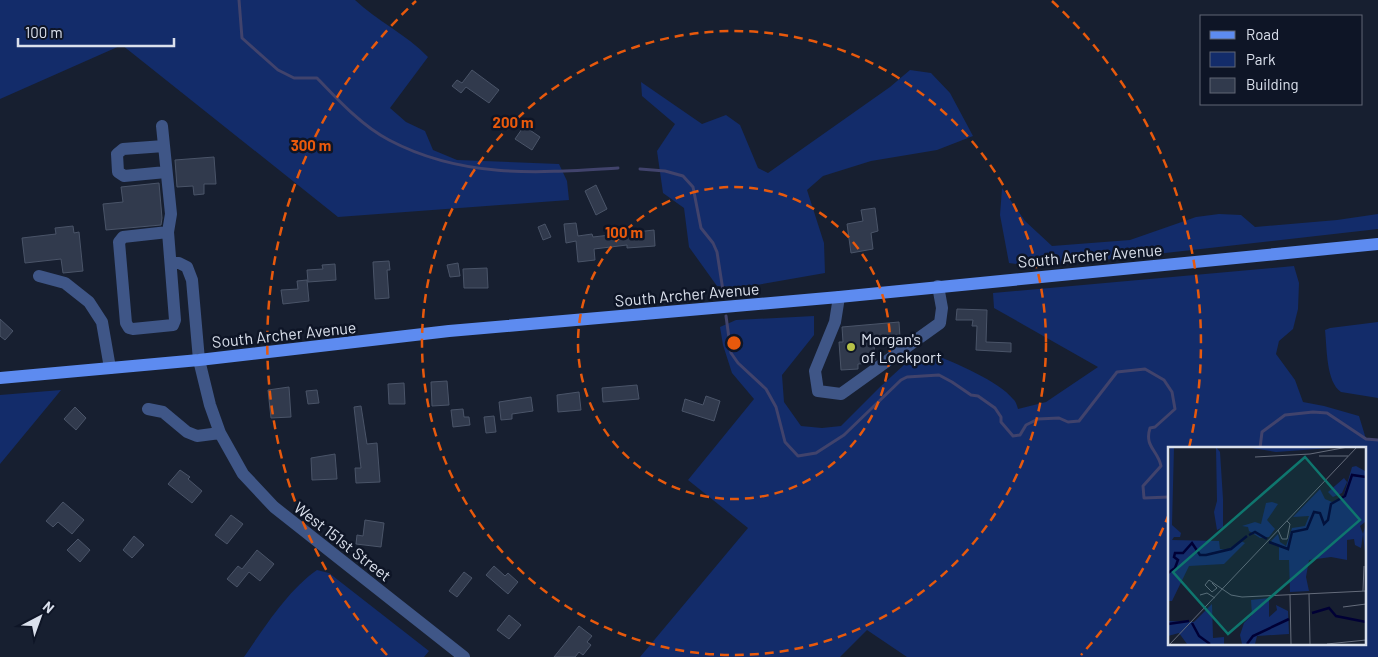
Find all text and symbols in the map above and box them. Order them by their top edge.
scale bar [18,15,174,47]
legend [1200,15,1363,105]
text: 100 m [25,23,63,41]
text: Road [1246,25,1279,43]
text: Park [1246,50,1276,68]
text: Building [1246,75,1299,93]
text: 200 m [492,113,534,131]
text: 300 m [291,136,331,154]
text: 100 m [605,223,643,241]
street label: South Archer Avenue [1017,239,1163,271]
street label: South Archer Avenue [614,278,760,310]
street label: South Archer Avenue [211,317,357,351]
place label: Morgan's of Lockport [861,329,942,366]
centre of rings [725,334,743,352]
marker: Morgan's of Lockport [845,341,857,353]
inset map [1168,447,1366,644]
street label: West 151st Street [291,497,395,585]
north arrow [15,592,65,642]
text: N [40,597,58,616]

